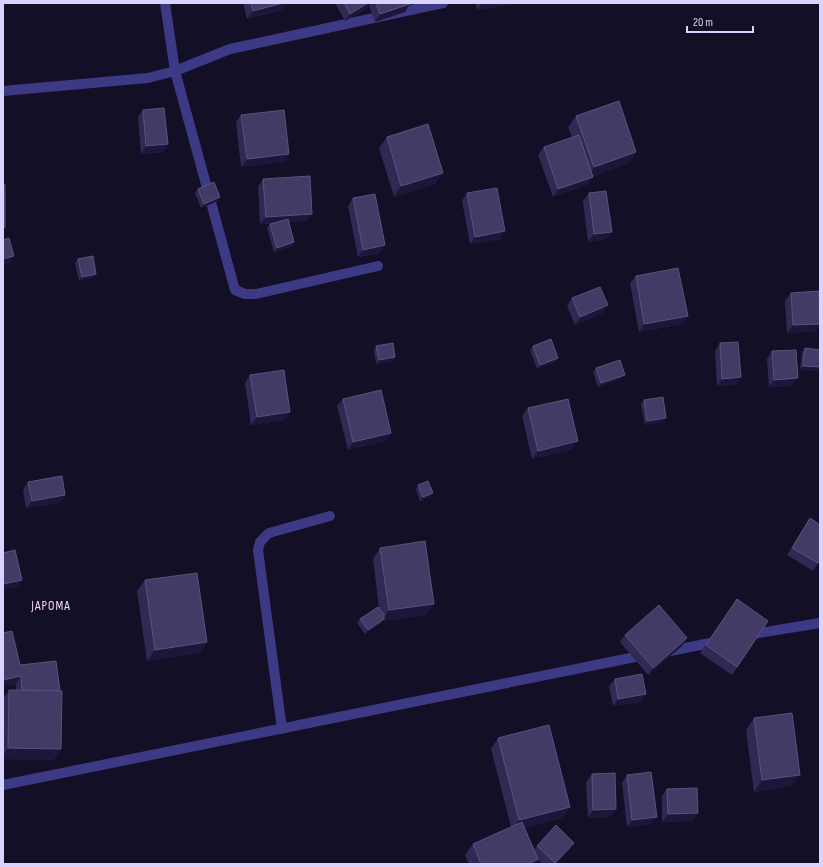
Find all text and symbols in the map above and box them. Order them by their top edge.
scale bar [687,8,753,34]
text: 20 m [693,15,713,30]
district label: JAPOMA [30,598,71,614]

